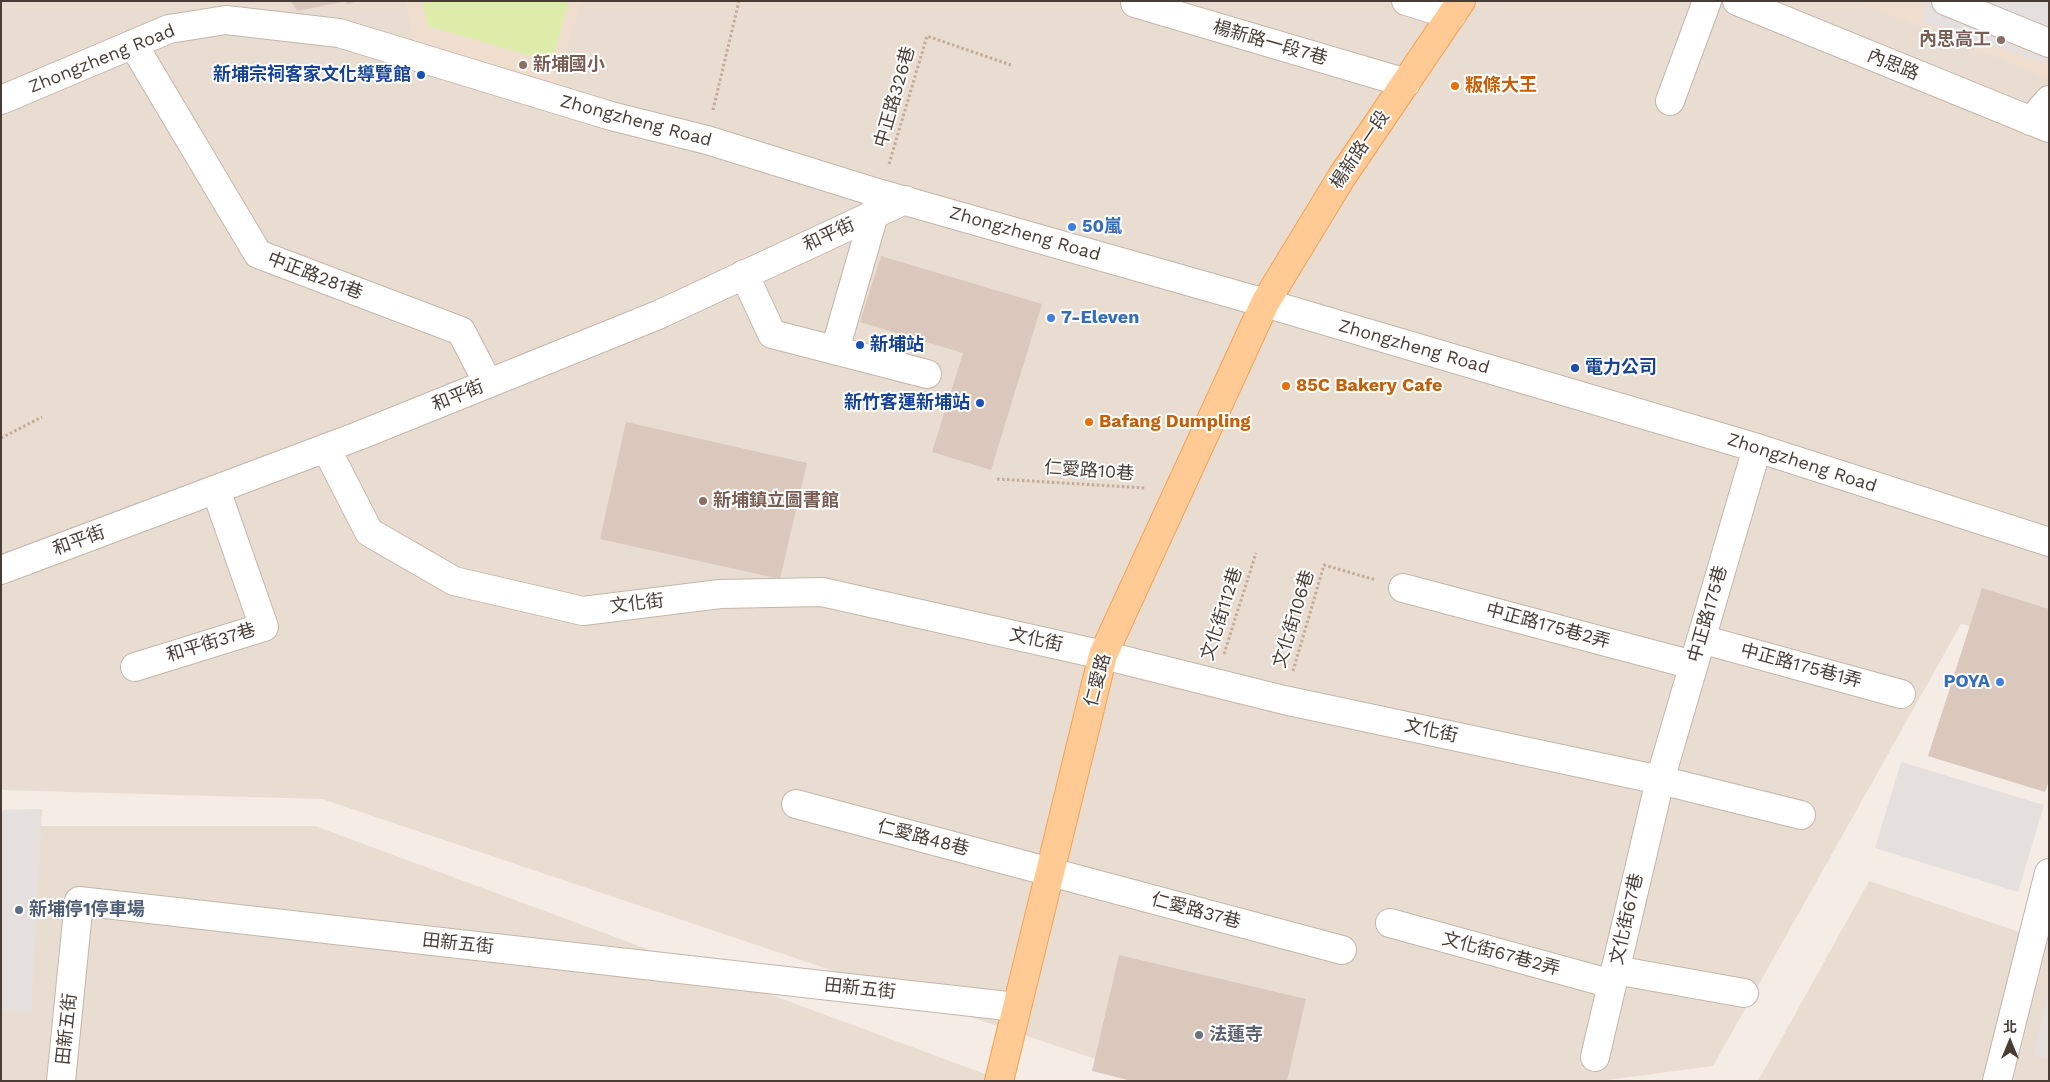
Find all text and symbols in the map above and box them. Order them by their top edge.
street label: 楊新路一段7巷 [1210,16,1330,70]
street label: Zhongzheng Road [26,20,178,98]
place label: 內思高工 [1919,29,1991,51]
marker: 內思高工 [1995,34,2007,46]
street label: 中正路326巷 [870,44,920,150]
street label: 內思路 [1864,45,1922,85]
place label: 新埔國小 [533,54,605,76]
marker: 新埔國小 [517,59,529,71]
place label: 新埔宗祠客家文化導覽館 [213,64,411,86]
marker: 新埔宗祠客家文化導覽館 [415,69,427,81]
place label: 粄條大王 [1465,75,1537,97]
marker: 粄條大王 [1449,80,1461,92]
street label: Zhongzheng Road [558,90,714,152]
street label: 楊新路一段 [1326,107,1394,193]
street label: Zhongzheng Road [947,202,1103,266]
street label: 和平街 [800,214,858,256]
place label: 50嵐 [1082,216,1122,238]
marker: 50嵐 [1066,221,1078,233]
street label: 中正路281巷 [264,248,366,304]
place label: 7-Eleven [1061,307,1139,329]
marker: 7-Eleven [1045,312,1057,324]
street label: Zhongzheng Road [1336,315,1492,379]
place label: 新埔站 [870,334,924,356]
marker: 新埔站 [854,339,866,351]
place label: 電力公司 [1585,357,1657,379]
marker: 電力公司 [1569,362,1581,374]
place label: 85C Bakery Cafe [1296,375,1443,397]
street label: 和平街 [429,376,487,416]
marker: 85C Bakery Cafe [1280,380,1292,392]
place label: 新竹客運新埔站 [844,392,970,414]
marker: 新竹客運新埔站 [974,397,986,409]
place label: Bafang Dumpling [1099,411,1250,433]
marker: Bafang Dumpling [1083,416,1095,428]
street label: Zhongzheng Road [1725,429,1879,497]
street label: 仁愛路10巷 [1043,457,1135,485]
place label: 新埔鎮立圖書館 [713,490,839,512]
marker: 新埔鎮立圖書館 [697,495,709,507]
street label: 和平街 [50,522,108,560]
street label: 中正路175巷 [1684,563,1732,665]
street label: 文化街112巷 [1197,565,1247,663]
street label: 文化街106巷 [1269,567,1319,671]
street label: 文化街 [609,590,665,618]
street label: 中正路175巷2弄 [1483,599,1613,653]
street label: 和平街37巷 [164,619,258,667]
street label: 文化街 [1007,624,1065,656]
street label: 中正路175巷1弄 [1738,639,1864,693]
street label: 仁愛路 [1081,651,1115,709]
place label: POYA [1943,671,1990,693]
marker: POYA [1994,676,2006,688]
street label: 文化街 [1402,715,1460,747]
street label: 仁愛路48巷 [875,815,971,861]
street label: 文化街67巷 [1606,871,1648,967]
street label: 仁愛路37巷 [1149,889,1243,933]
place label: 新埔停1停車場 [29,899,145,921]
marker: 新埔停1停車場 [13,904,25,916]
street label: 文化街67巷2弄 [1440,928,1562,980]
street label: 田新五街 [421,929,495,959]
street label: 田新五街 [823,974,897,1004]
street label: 田新五街 [52,992,82,1066]
north arrow [1985,1017,2035,1067]
text: 北 [2003,1019,2017,1035]
place label: 法蓮寺 [1209,1024,1263,1046]
marker: 法蓮寺 [1193,1029,1205,1041]

